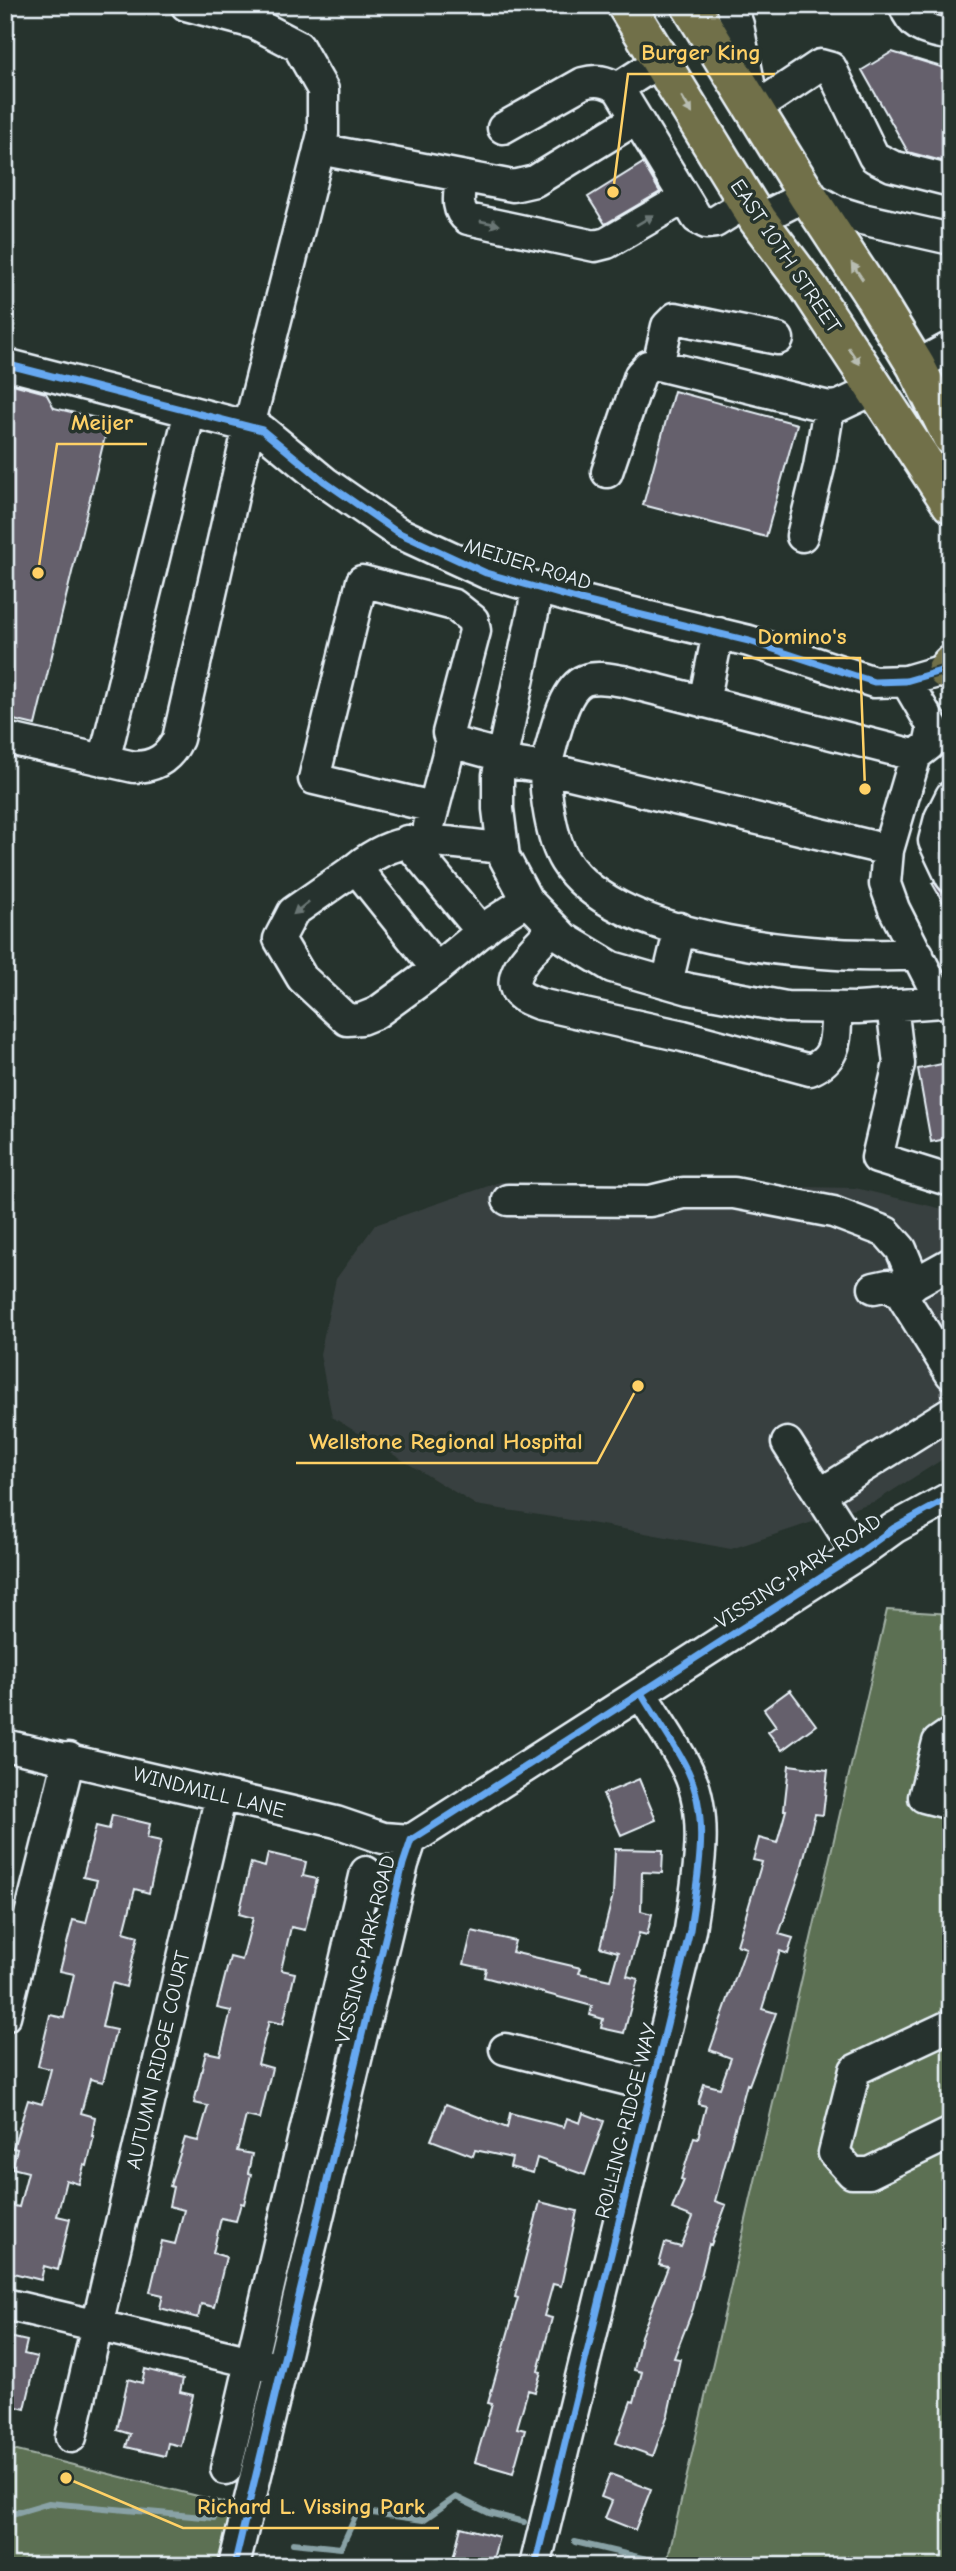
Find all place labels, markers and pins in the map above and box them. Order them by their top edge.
callout: Burger King [628,30,775,74]
callout: Meijer [57,400,147,444]
callout: Domino's [743,614,860,658]
callout: Wellstone Regional Hospital [296,1419,597,1463]
callout: Richard L. Vissing Park [183,2484,439,2528]

